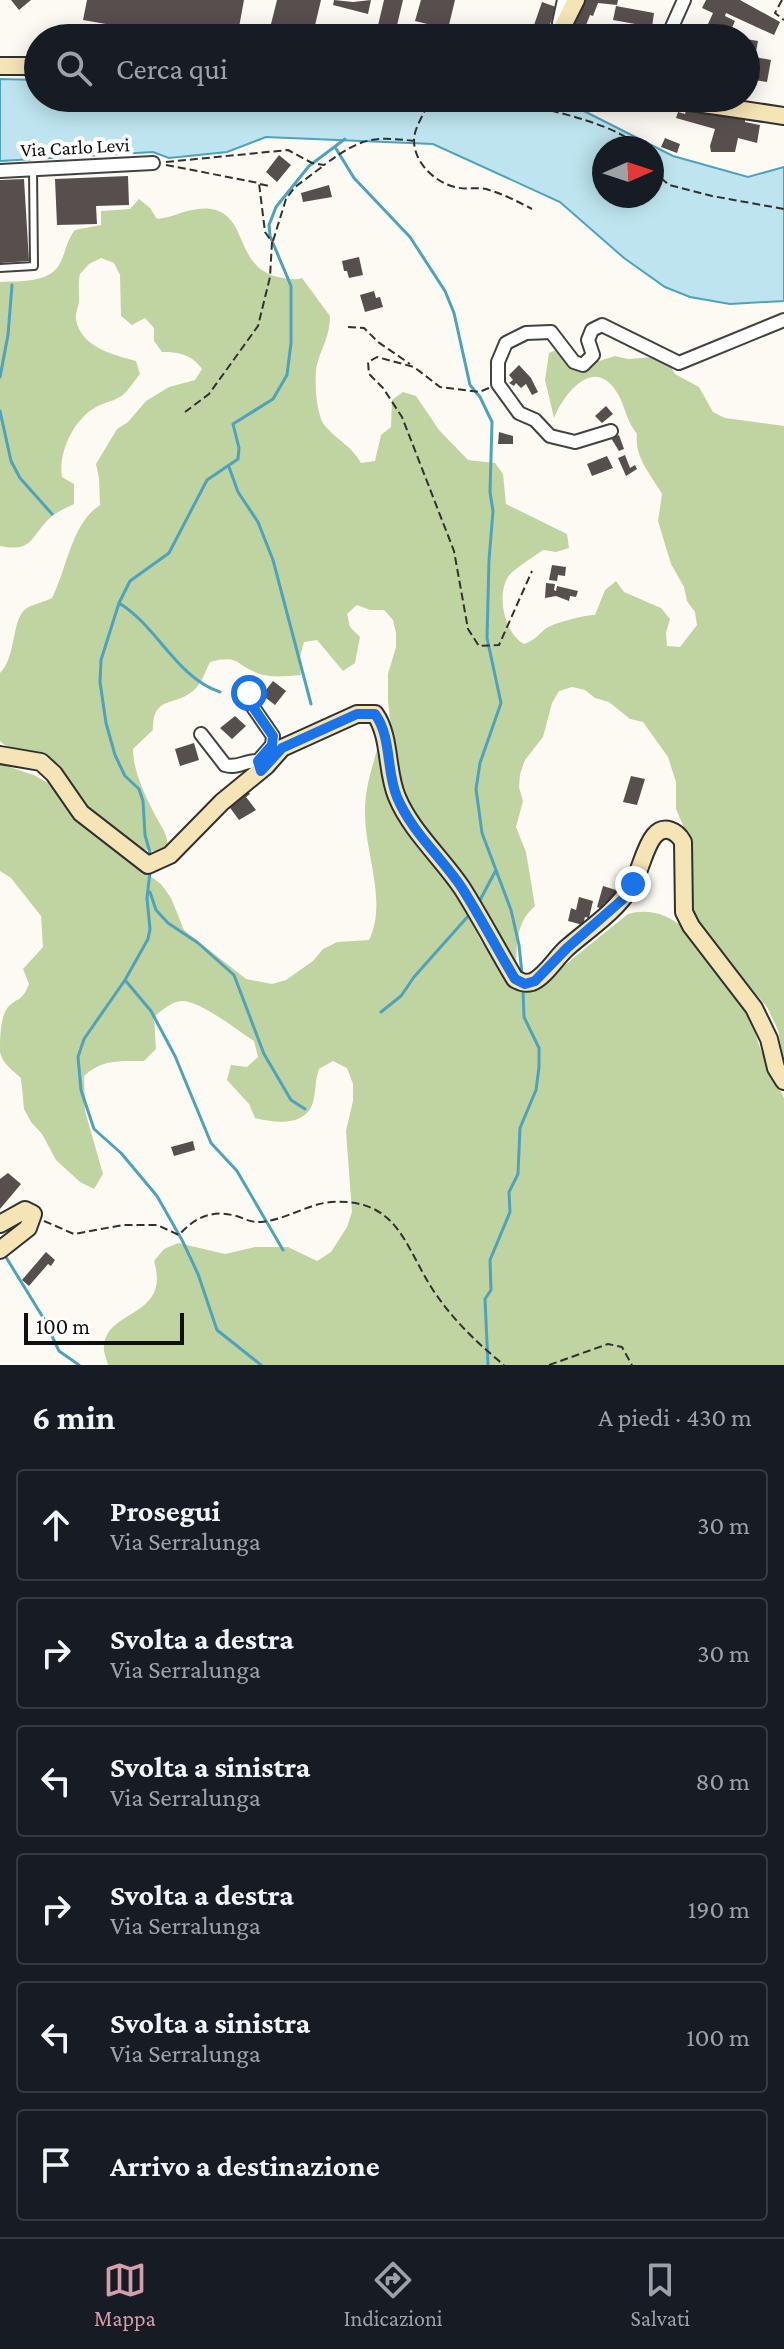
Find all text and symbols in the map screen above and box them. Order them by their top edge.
search box [24,24,760,112]
icon: search [52,46,96,90]
text: Cerca qui [116,52,228,85]
street label: Via Carlo Levi [20,133,130,161]
north arrow [592,136,664,208]
route start [231,675,267,711]
route end [615,866,651,902]
scale bar [24,1309,184,1345]
text: 100 m [36,1314,90,1339]
text: 6 min [32,1399,115,1436]
text: A piedi · 430 m [598,1403,752,1432]
text: Prosegui [110,1494,221,1527]
icon: ahead [34,1503,78,1547]
text: 30 m [697,1511,750,1540]
text: Via Serralunga [110,1527,261,1556]
text: Svolta a destra [110,1622,294,1655]
icon: right [34,1631,78,1675]
text: 30 m [697,1639,750,1668]
text: Via Serralunga [110,1655,261,1684]
text: Svolta a sinistra [110,1750,310,1783]
icon: left [34,1759,78,1803]
text: 80 m [696,1767,750,1796]
text: Via Serralunga [110,1783,261,1812]
text: Svolta a destra [110,1878,294,1911]
icon: right [34,1887,78,1931]
text: 190 m [688,1895,750,1924]
text: Via Serralunga [110,1911,261,1940]
text: Svolta a sinistra [110,2006,310,2039]
icon: left [34,2015,78,2059]
text: 100 m [686,2023,750,2052]
text: Via Serralunga [110,2039,261,2068]
icon: arrive [34,2143,78,2187]
text: Arrivo a destinazione [110,2149,380,2182]
tab: Mappa [94,2258,156,2331]
tab: Indicazioni [344,2258,442,2331]
tab: Salvati [630,2258,690,2331]

